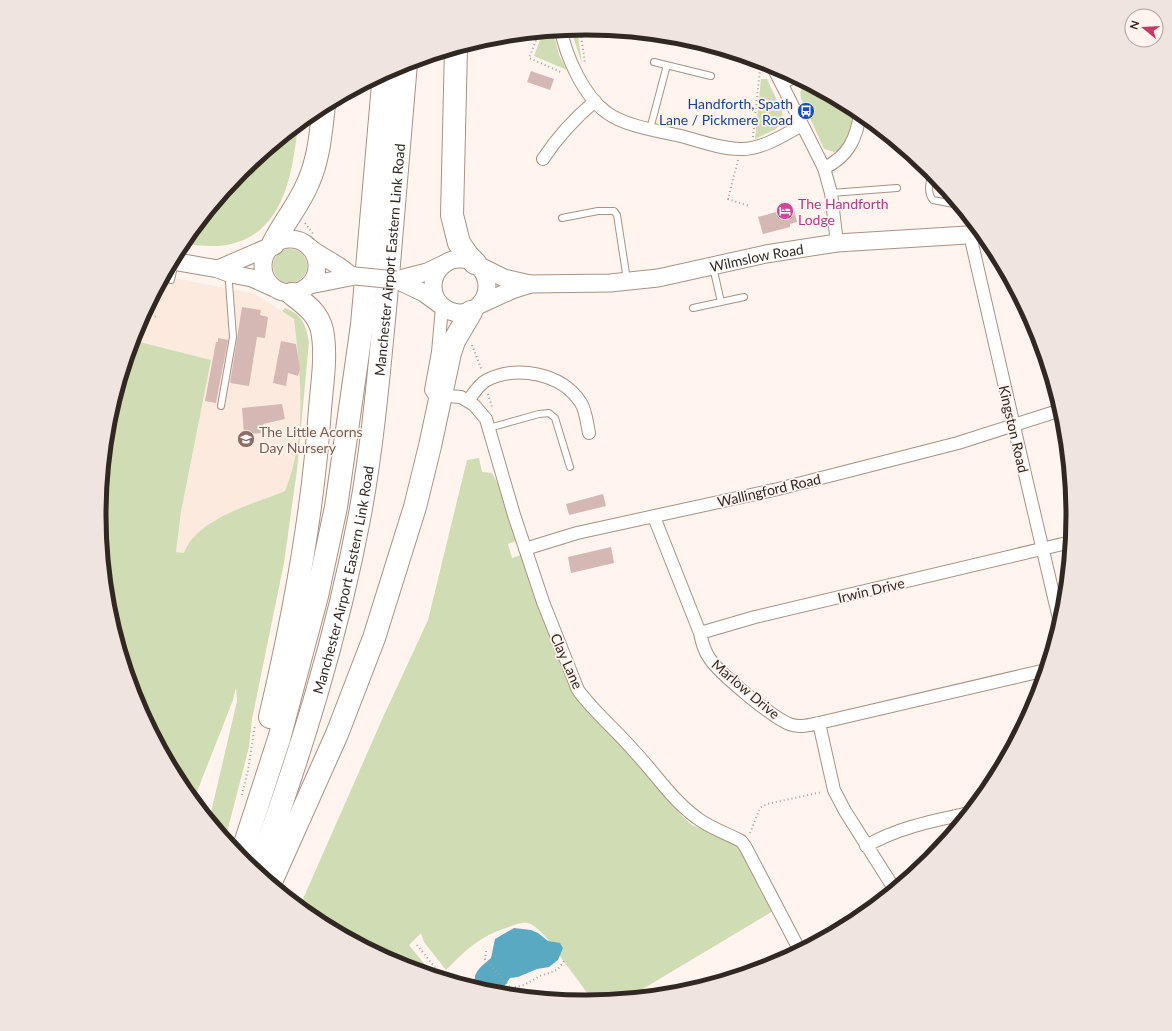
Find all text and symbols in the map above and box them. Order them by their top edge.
north arrow [1124,8,1164,48]
text: N [1127,19,1142,31]
place label: Handforth, Spath Lane / Pickmere Road [659,95,793,128]
bus stop icon: Handforth, Spath Lane / Pickmere Road [796,101,816,121]
street label: Manchester Airport Eastern Link Road [370,143,408,377]
place label: The Handforth Lodge [798,195,889,228]
hotel icon: The Handforth Lodge [775,201,795,221]
street label: Wilmslow Road [708,240,805,275]
street label: Kingston Road [996,384,1032,474]
place label: The Little Acorns Day Nursery [259,423,363,456]
school or university icon: The Little Acorns Day Nursery [236,429,256,449]
street label: Manchester Airport Eastern Link Road [308,465,376,696]
street label: Wallingford Road [716,470,822,510]
street label: Irwin Drive [836,574,906,606]
street label: Clay Lane [547,630,587,692]
street label: Marlow Drive [708,656,784,722]

